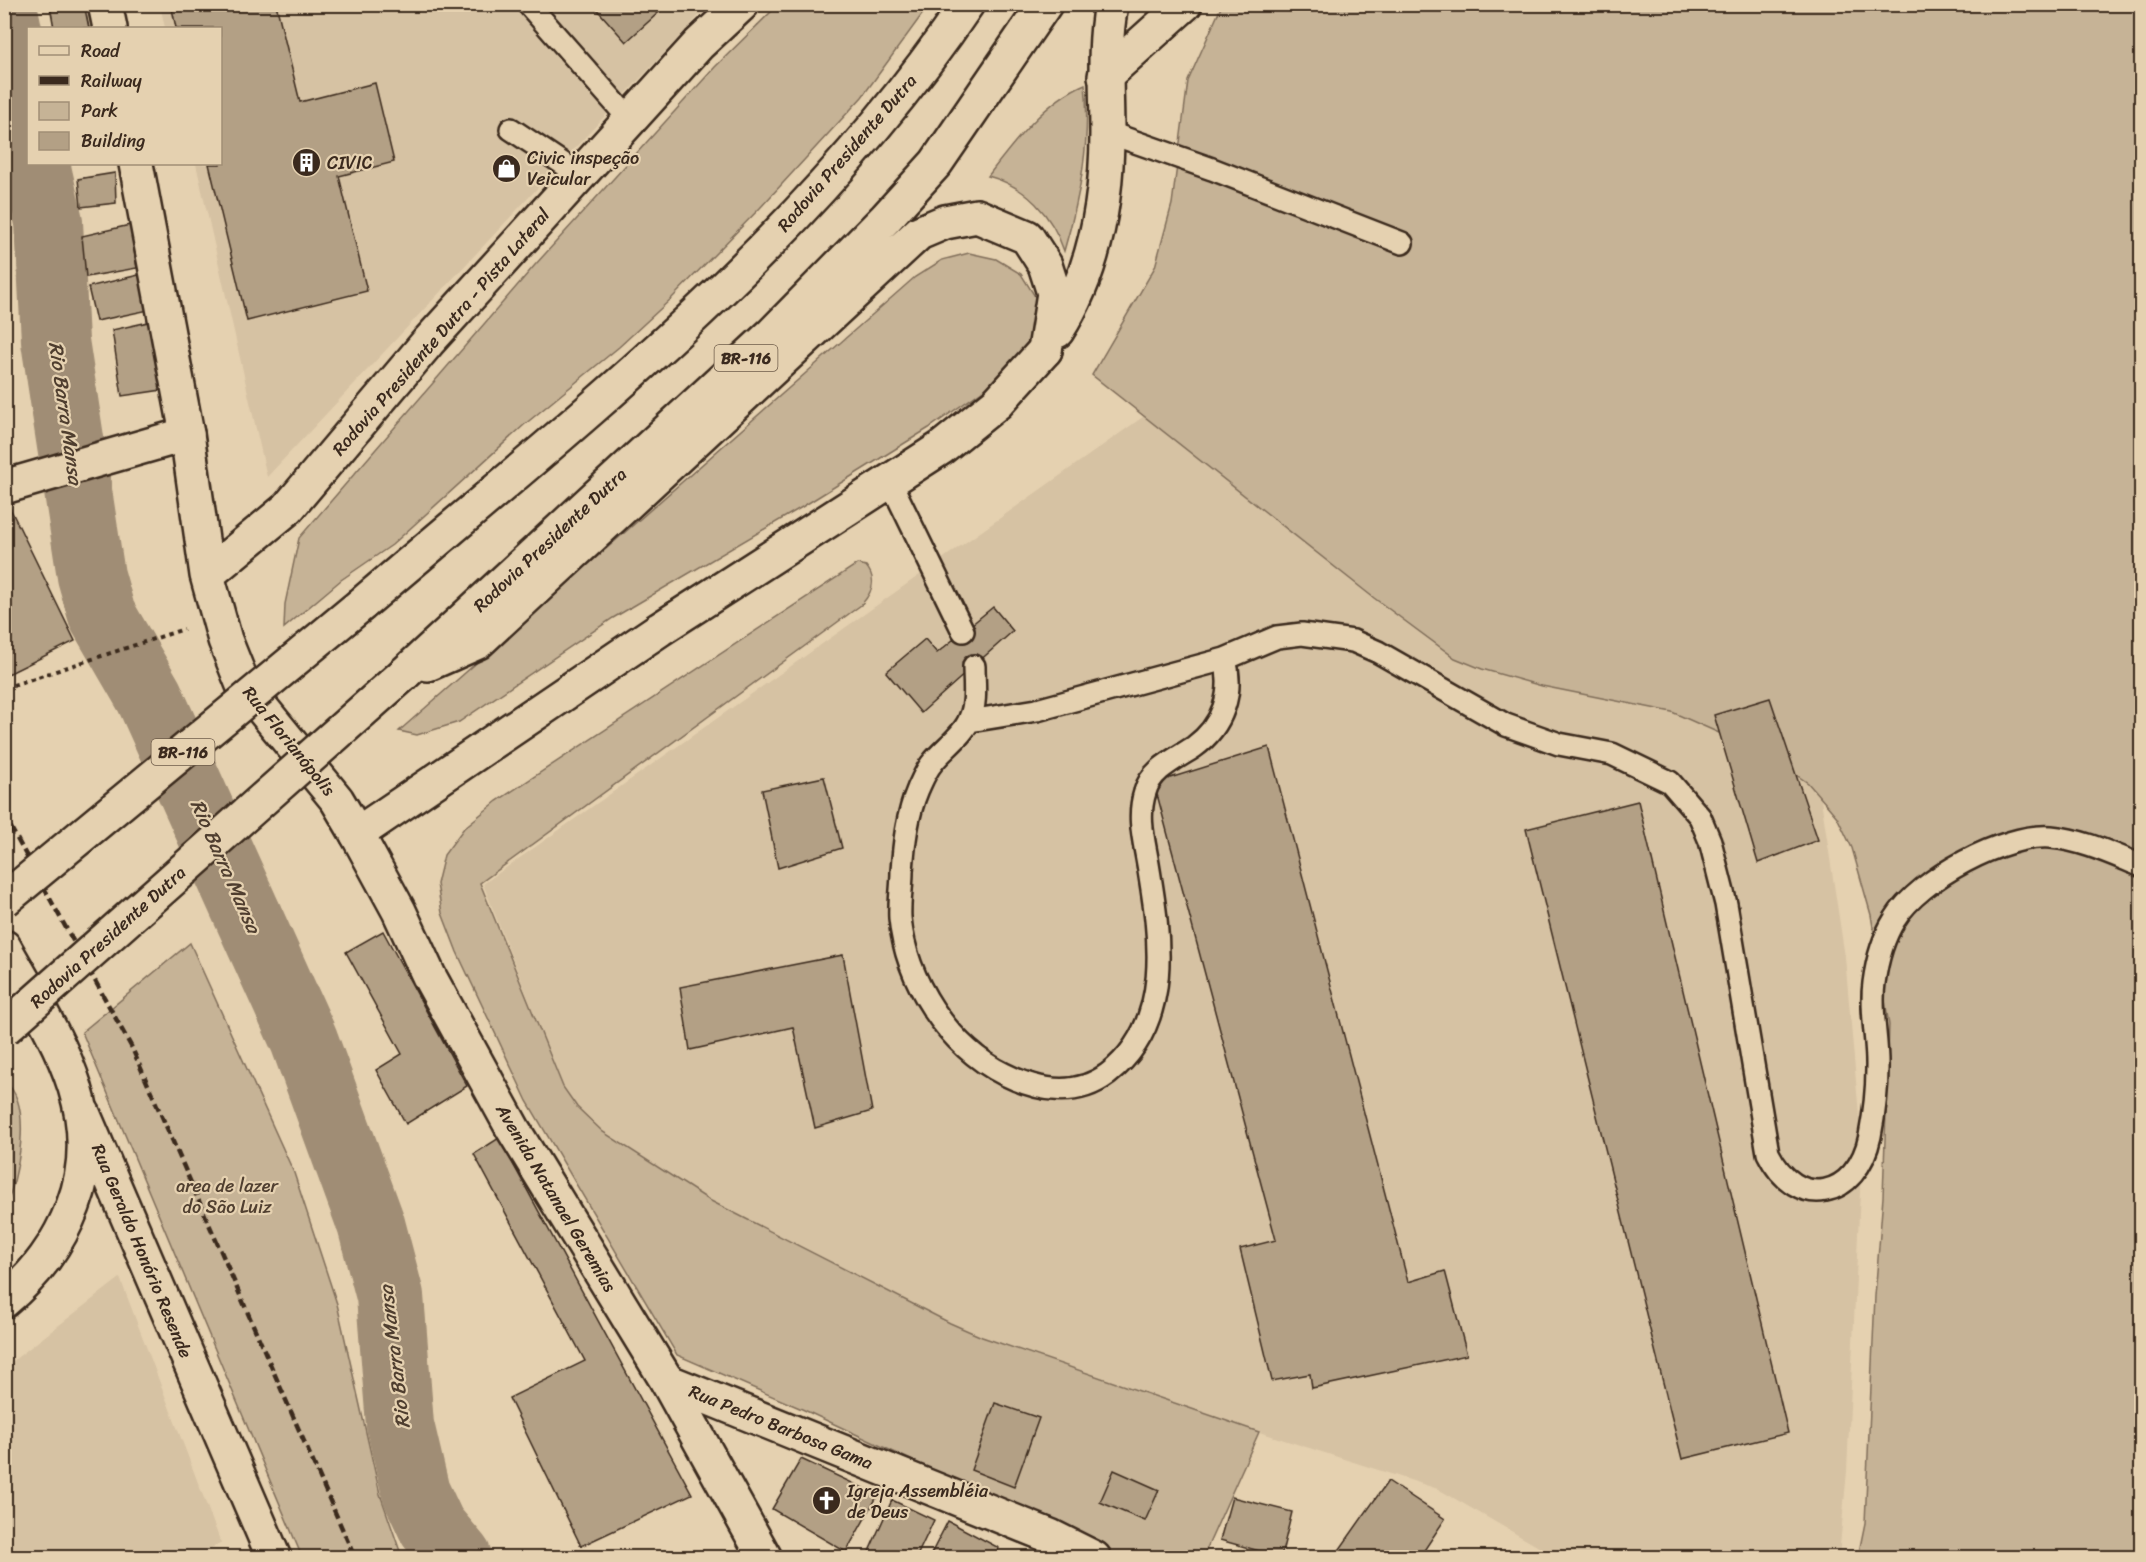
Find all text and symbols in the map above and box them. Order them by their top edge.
legend [27,27,222,165]
text: Road [81,35,121,67]
text: Railway [81,65,143,97]
street label: Rodovia Presidente Dutra [769,66,925,240]
text: Park [81,95,118,127]
text: Building [81,125,145,157]
place label: Civic inspeção Veicular [527,142,639,195]
building icon: CIVIC [290,147,322,179]
place label: CIVIC [327,147,373,179]
shop icon: Civic inspeção Veicular [490,152,522,184]
street label: Rodovia Presidente Dutra - Pista Lateral [324,200,559,463]
water label: Rio Barra Mansa [38,339,93,489]
road number: BR-116 [714,345,777,371]
street label: Rodovia Presidente Dutra [465,460,635,620]
street label: Rua Florianópolis [234,679,344,804]
road number: BR-116 [152,739,214,765]
water label: Rio Barra Mansa [180,793,272,941]
street label: Rodovia Presidente Dutra [22,858,194,1016]
street label: Avenida Natanael Geremias [486,1097,625,1299]
street label: Rua Geraldo Honório Resende [82,1139,202,1363]
park label: area de lazer do São Luiz [176,1170,279,1223]
water label: Rio Barra Mansa [368,1281,421,1430]
street label: Rua Pedro Barbosa Gama [684,1375,878,1479]
place label: Igreja Assembléia de Deus [846,1475,989,1528]
church icon: Igreja Assembléia de Deus [810,1485,842,1517]

